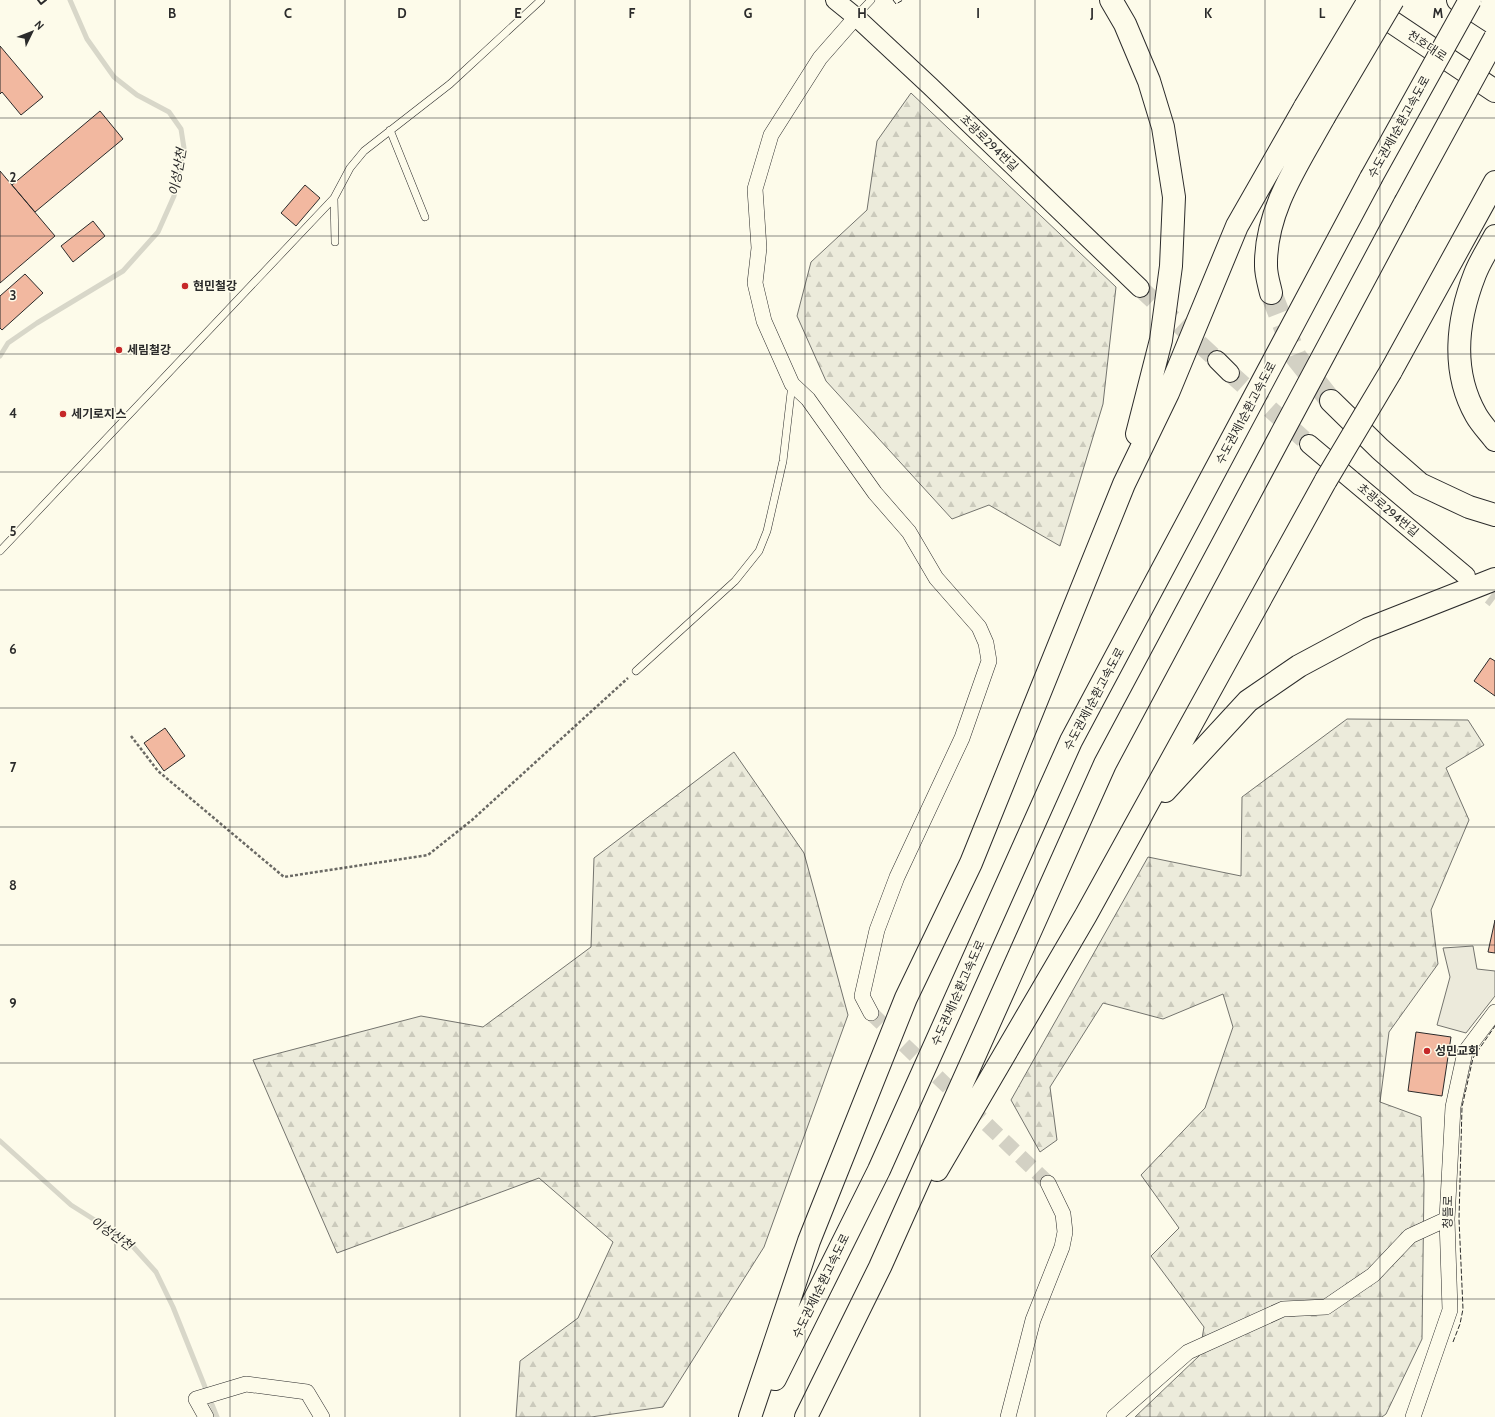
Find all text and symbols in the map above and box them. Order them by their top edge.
text: B [168,5,176,21]
text: C [284,5,292,21]
text: D [397,5,407,21]
text: E [514,5,522,21]
text: F [629,5,636,21]
text: G [744,5,753,21]
text: H [857,5,867,21]
text: I [976,5,980,21]
text: J [1089,5,1094,21]
text: K [1204,5,1213,21]
text: L [1319,5,1326,21]
text: M [1433,5,1444,21]
north arrow [12,12,52,52]
text: N [32,18,47,33]
street label: 천호대로 [1405,27,1450,64]
street label: 수도권제1순환고속도로 [1364,73,1433,180]
street label: 초광로294번길 [957,111,1022,174]
water label: 이성산천 [165,146,189,197]
text: 2 [10,169,17,185]
place label: 현민철강 [193,278,237,293]
marker: 현민철강 [180,281,190,291]
text: 3 [9,287,17,303]
place label: 세림철강 [127,342,171,357]
marker: 세림철강 [114,345,124,355]
street label: 수도권제1순환고속도로 [1212,359,1279,467]
text: 4 [9,405,17,421]
place label: 세기로지스 [71,406,126,421]
marker: 세기로지스 [58,409,68,419]
street label: 초광로294번길 [1355,480,1422,540]
text: 5 [10,523,17,539]
text: 6 [9,641,17,657]
street label: 수도권제1순환고속도로 [1060,645,1127,753]
text: 7 [10,759,17,775]
text: 8 [9,877,17,893]
street label: 수도권제1순환고속도로 [927,938,988,1048]
text: 9 [9,995,17,1011]
place label: 성민교회 [1435,1043,1479,1058]
marker: 성민교회 [1422,1046,1432,1056]
street label: 청뜰로 [1440,1195,1455,1229]
water label: 이성산천 [88,1213,137,1254]
street label: 수도권제1순환고속도로 [789,1231,852,1340]

